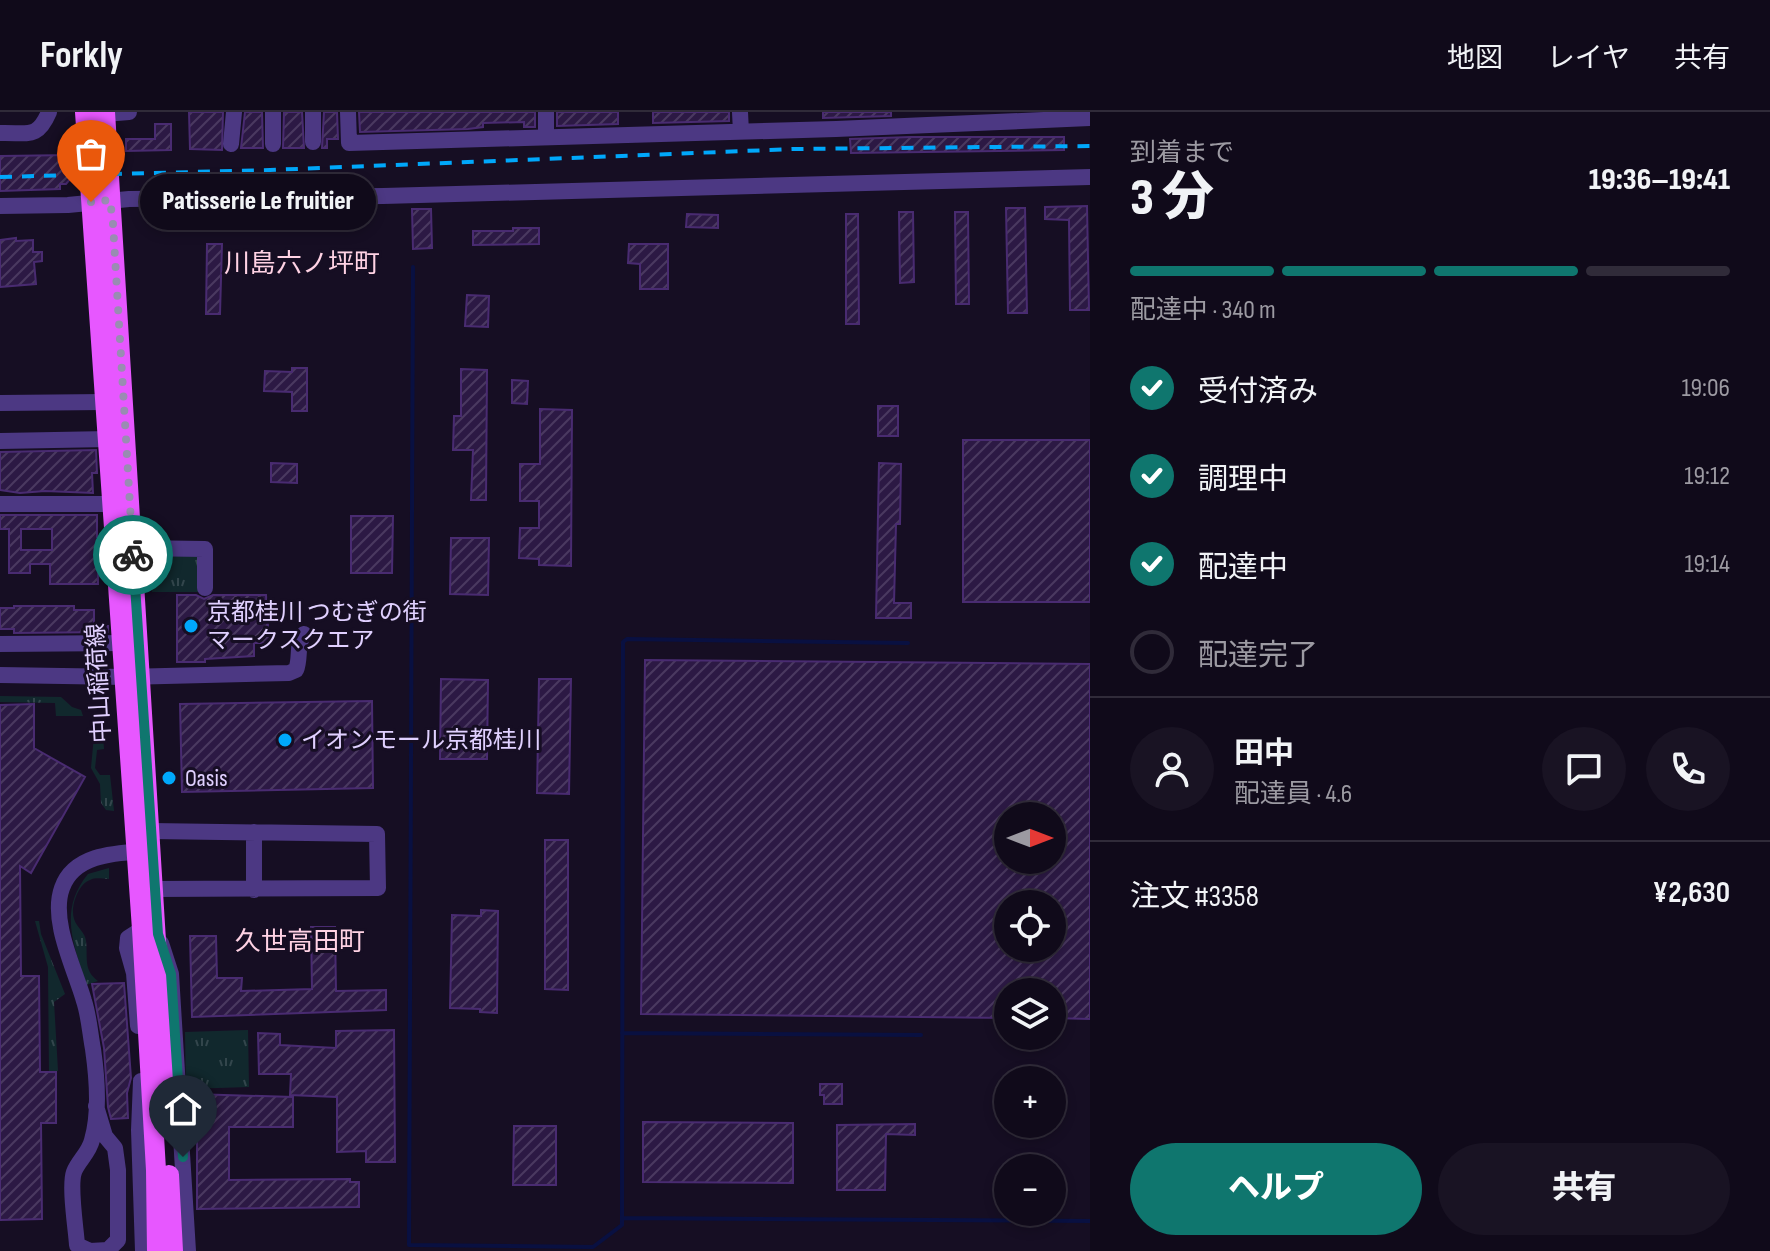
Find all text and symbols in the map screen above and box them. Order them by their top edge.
text: Forkly [40,33,123,78]
text: 地図 [1447,42,1503,75]
text: レイヤ [1547,42,1630,75]
text: 共有 [1674,42,1730,75]
pin [57,120,125,202]
icon: bag [69,132,113,176]
text: 到着まで [1130,138,1234,169]
text: 19:36–19:41 [1589,162,1730,198]
text: 3 分 [1130,167,1214,230]
callout: Patisserie Le fruitier [139,174,375,230]
text: Patisserie Le fruitier [162,186,354,217]
district label: 川島六ノ坪町 [224,249,380,280]
text: 配達中 · 340 m [1130,295,1276,326]
icon: check [1130,366,1174,410]
text: 19:06 [1682,373,1730,404]
text: 受付済み [1198,374,1318,410]
icon: check [1130,454,1174,498]
text: 19:12 [1684,461,1730,492]
text: 調理中 [1198,462,1288,498]
courier [93,515,173,595]
icon: bike [111,533,155,577]
icon: check [1130,542,1174,586]
text: 19:14 [1684,549,1730,580]
text: 配達中 [1198,550,1288,586]
place label: 京都桂川 つむぎの街 マークスクエア [207,598,427,655]
marker: 京都桂川 つむぎの街 マークスクエア [182,617,200,635]
street label: 中山稲荷線 [81,622,117,744]
text: 配達完了 [1198,638,1318,674]
place label: イオンモール京都桂川 [301,726,541,755]
button: person [1130,727,1214,811]
button: chat [1542,727,1626,811]
button: phone [1646,727,1730,811]
marker: イオンモール京都桂川 [276,731,294,749]
text: 田中 [1234,736,1294,772]
place label: Oasis [185,764,228,793]
marker: Oasis [160,769,178,787]
text: 配達員 · 4.6 [1234,779,1352,810]
north arrow [994,802,1066,874]
map controls [994,802,1066,1226]
text: ¥2,630 [1653,875,1730,911]
text: 注文 #3358 [1130,879,1259,915]
button: locate [994,890,1066,962]
district label: 久世高田町 [235,927,365,958]
button: layers [994,978,1066,1050]
button: + [994,1066,1066,1138]
pin [149,1075,217,1157]
icon: home [161,1087,205,1131]
button: ヘルプ [1130,1143,1422,1235]
button: 共有 [1438,1143,1730,1235]
button: − [994,1154,1066,1226]

